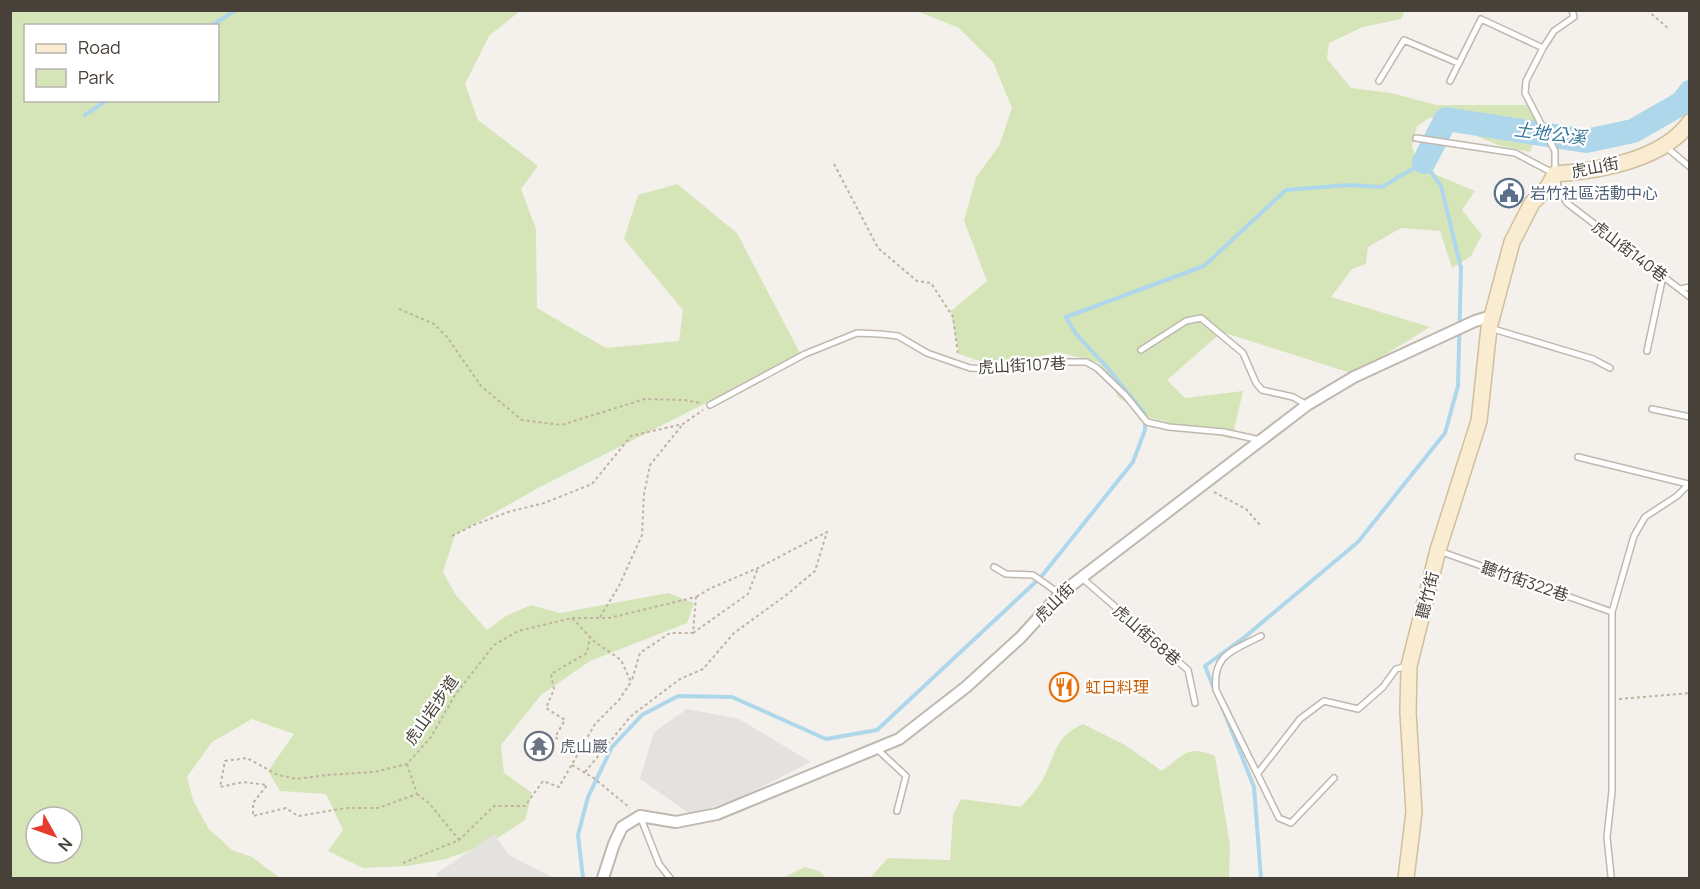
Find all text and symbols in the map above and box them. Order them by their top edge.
legend [24,24,219,102]
text: Road [78,35,121,59]
text: Park [78,65,115,89]
water label: 土地公溪 [1513,117,1590,150]
street label: 虎山街 [1569,152,1621,182]
public building icon: 岩竹社區活動中心 [1493,177,1525,209]
place label: 岩竹社區活動中心 [1530,182,1658,204]
street label: 虎山街140巷 [1588,215,1672,287]
street label: 虎山街107巷 [977,352,1067,378]
street label: 聽竹街322巷 [1478,556,1572,606]
street label: 聽竹街 [1411,569,1443,621]
street label: 虎山街 [1029,577,1079,627]
street label: 虎山街68巷 [1108,599,1186,671]
street label: 虎山岩步道 [399,671,463,749]
restaurant icon: 虹日料理 [1048,671,1080,703]
place label: 虹日料理 [1085,676,1149,698]
temple icon: 虎山巖 [523,730,555,762]
place label: 虎山巖 [560,735,608,757]
north arrow [24,805,84,865]
text: N [53,833,78,856]

